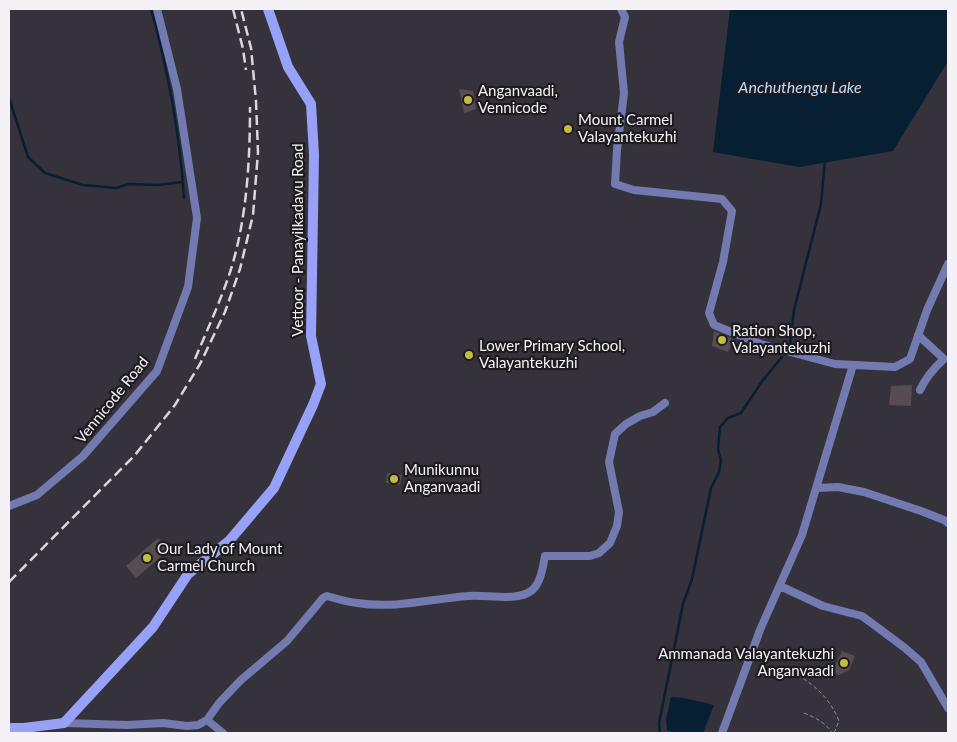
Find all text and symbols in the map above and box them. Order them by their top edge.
water label: Anchuthengu Lake [737,77,862,96]
place label: Anganvaadi, Vennicode [478,81,558,116]
marker: Anganvaadi, Vennicode [462,94,474,106]
place label: Mount Carmel Valayantekuzhi [578,110,677,145]
marker: Mount Carmel Valayantekuzhi [562,123,574,135]
street label: Vettoor - Panayilkadavu Road [288,143,306,337]
place label: Ration Shop, Valayantekuzhi [732,321,831,356]
marker: Ration Shop, Valayantekuzhi [716,334,728,346]
place label: Lower Primary School, Valayantekuzhi [479,336,625,371]
marker: Lower Primary School, Valayantekuzhi [463,349,475,361]
street label: Vennicode Road [71,352,152,446]
place label: Munikunnu Anganvaadi [404,460,480,495]
marker: Munikunnu Anganvaadi [388,473,400,485]
place label: Our Lady of Mount Carmel Church [157,539,283,574]
marker: Our Lady of Mount Carmel Church [141,552,153,564]
place label: Ammanada Valayantekuzhi Anganvaadi [658,644,834,679]
marker: Ammanada Valayantekuzhi Anganvaadi [838,657,850,669]

